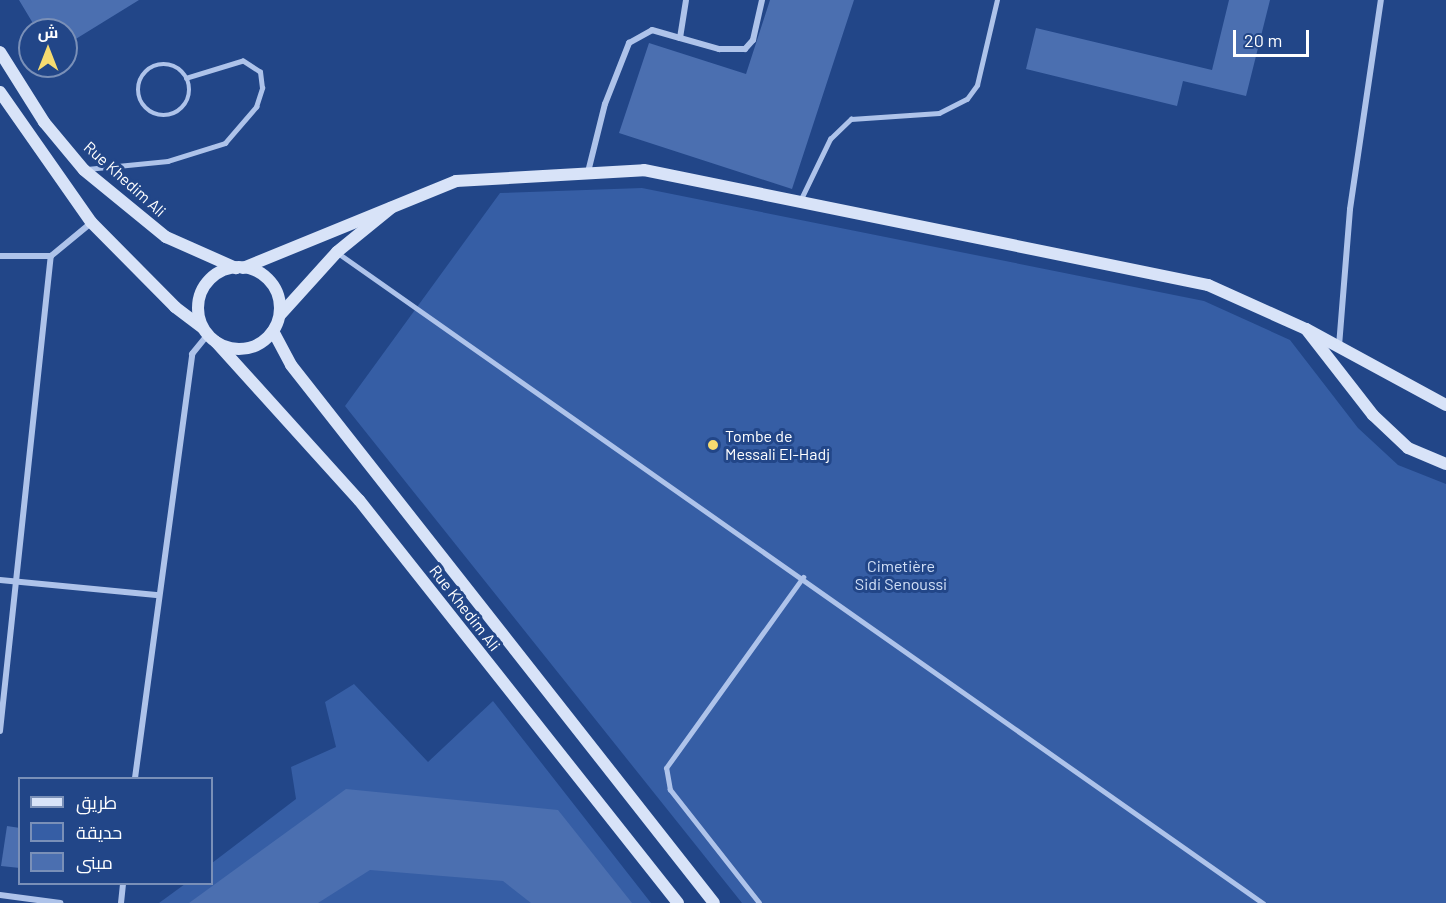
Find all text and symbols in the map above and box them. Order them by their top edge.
north arrow [18,18,78,78]
scale bar [1236,18,1312,56]
text: ش [38,22,58,41]
text: 20 m [1244,29,1282,51]
street label: Rue Khedim Ali [80,137,170,221]
place label: Tombe de Messali El-Hadj [725,426,830,464]
marker: Tombe de Messali El-Hadj [706,438,720,452]
park label: Cimetière Sidi Senoussi [855,556,947,594]
street label: Rue Khedim Ali [426,561,504,655]
legend [18,777,213,885]
text: طريق [76,791,117,813]
text: حديقة [76,821,122,843]
text: مبنى [76,851,113,873]

